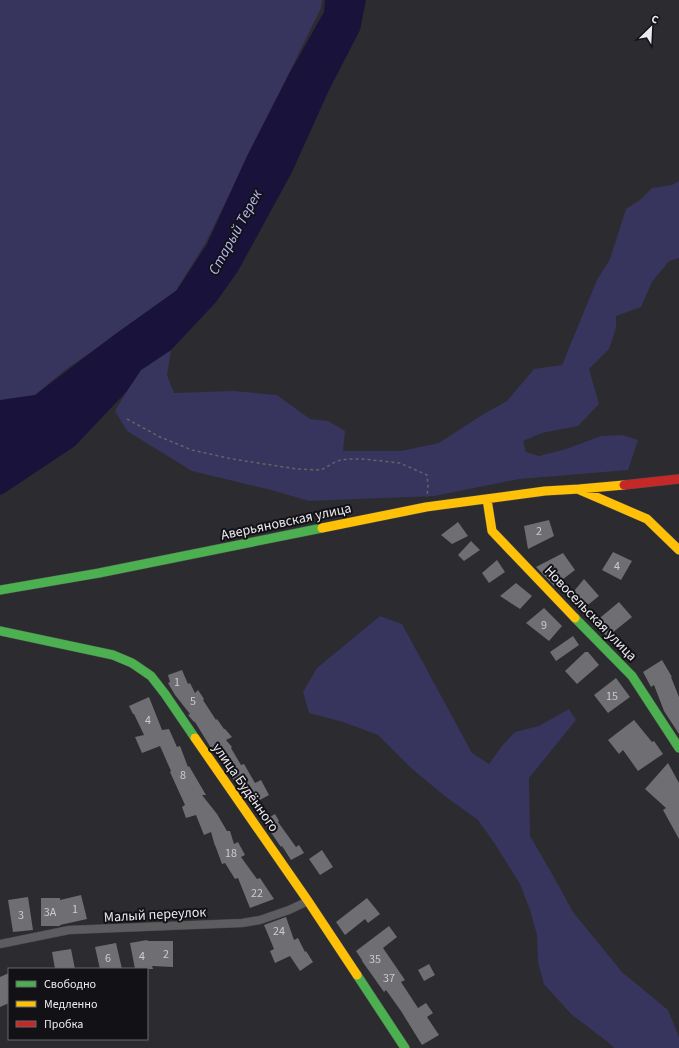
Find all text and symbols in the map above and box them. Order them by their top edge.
north arrow [631,8,671,48]
text: С [649,11,661,28]
water label: Старый Терек [203,185,268,279]
street label: Аверьяновская улица [219,498,353,546]
house number: 2 [536,523,542,540]
house number: 4 [614,558,620,575]
street label: Новосельская улица [539,562,641,666]
house number: 9 [541,617,547,634]
house number: 1 [174,674,180,691]
house number: 15 [606,688,618,705]
house number: 5 [190,693,196,710]
house number: 4 [145,712,151,729]
street label: улица Будённого [207,739,283,836]
house number: 8 [180,767,186,784]
house number: 18 [225,845,237,862]
house number: 22 [251,885,263,902]
house number: 1 [72,901,78,918]
street label: Малый переулок [103,902,207,928]
house number: 3А [44,904,57,921]
house number: 3 [18,907,24,924]
house number: 24 [273,923,285,940]
house number: 2 [163,946,169,963]
house number: 4 [139,948,145,965]
house number: 6 [105,950,111,967]
house number: 35 [369,951,381,968]
legend [8,968,148,1040]
house number: 37 [383,970,395,987]
text: Свободно [44,976,96,993]
text: Медленно [44,996,98,1013]
text: Пробка [44,1016,83,1033]

